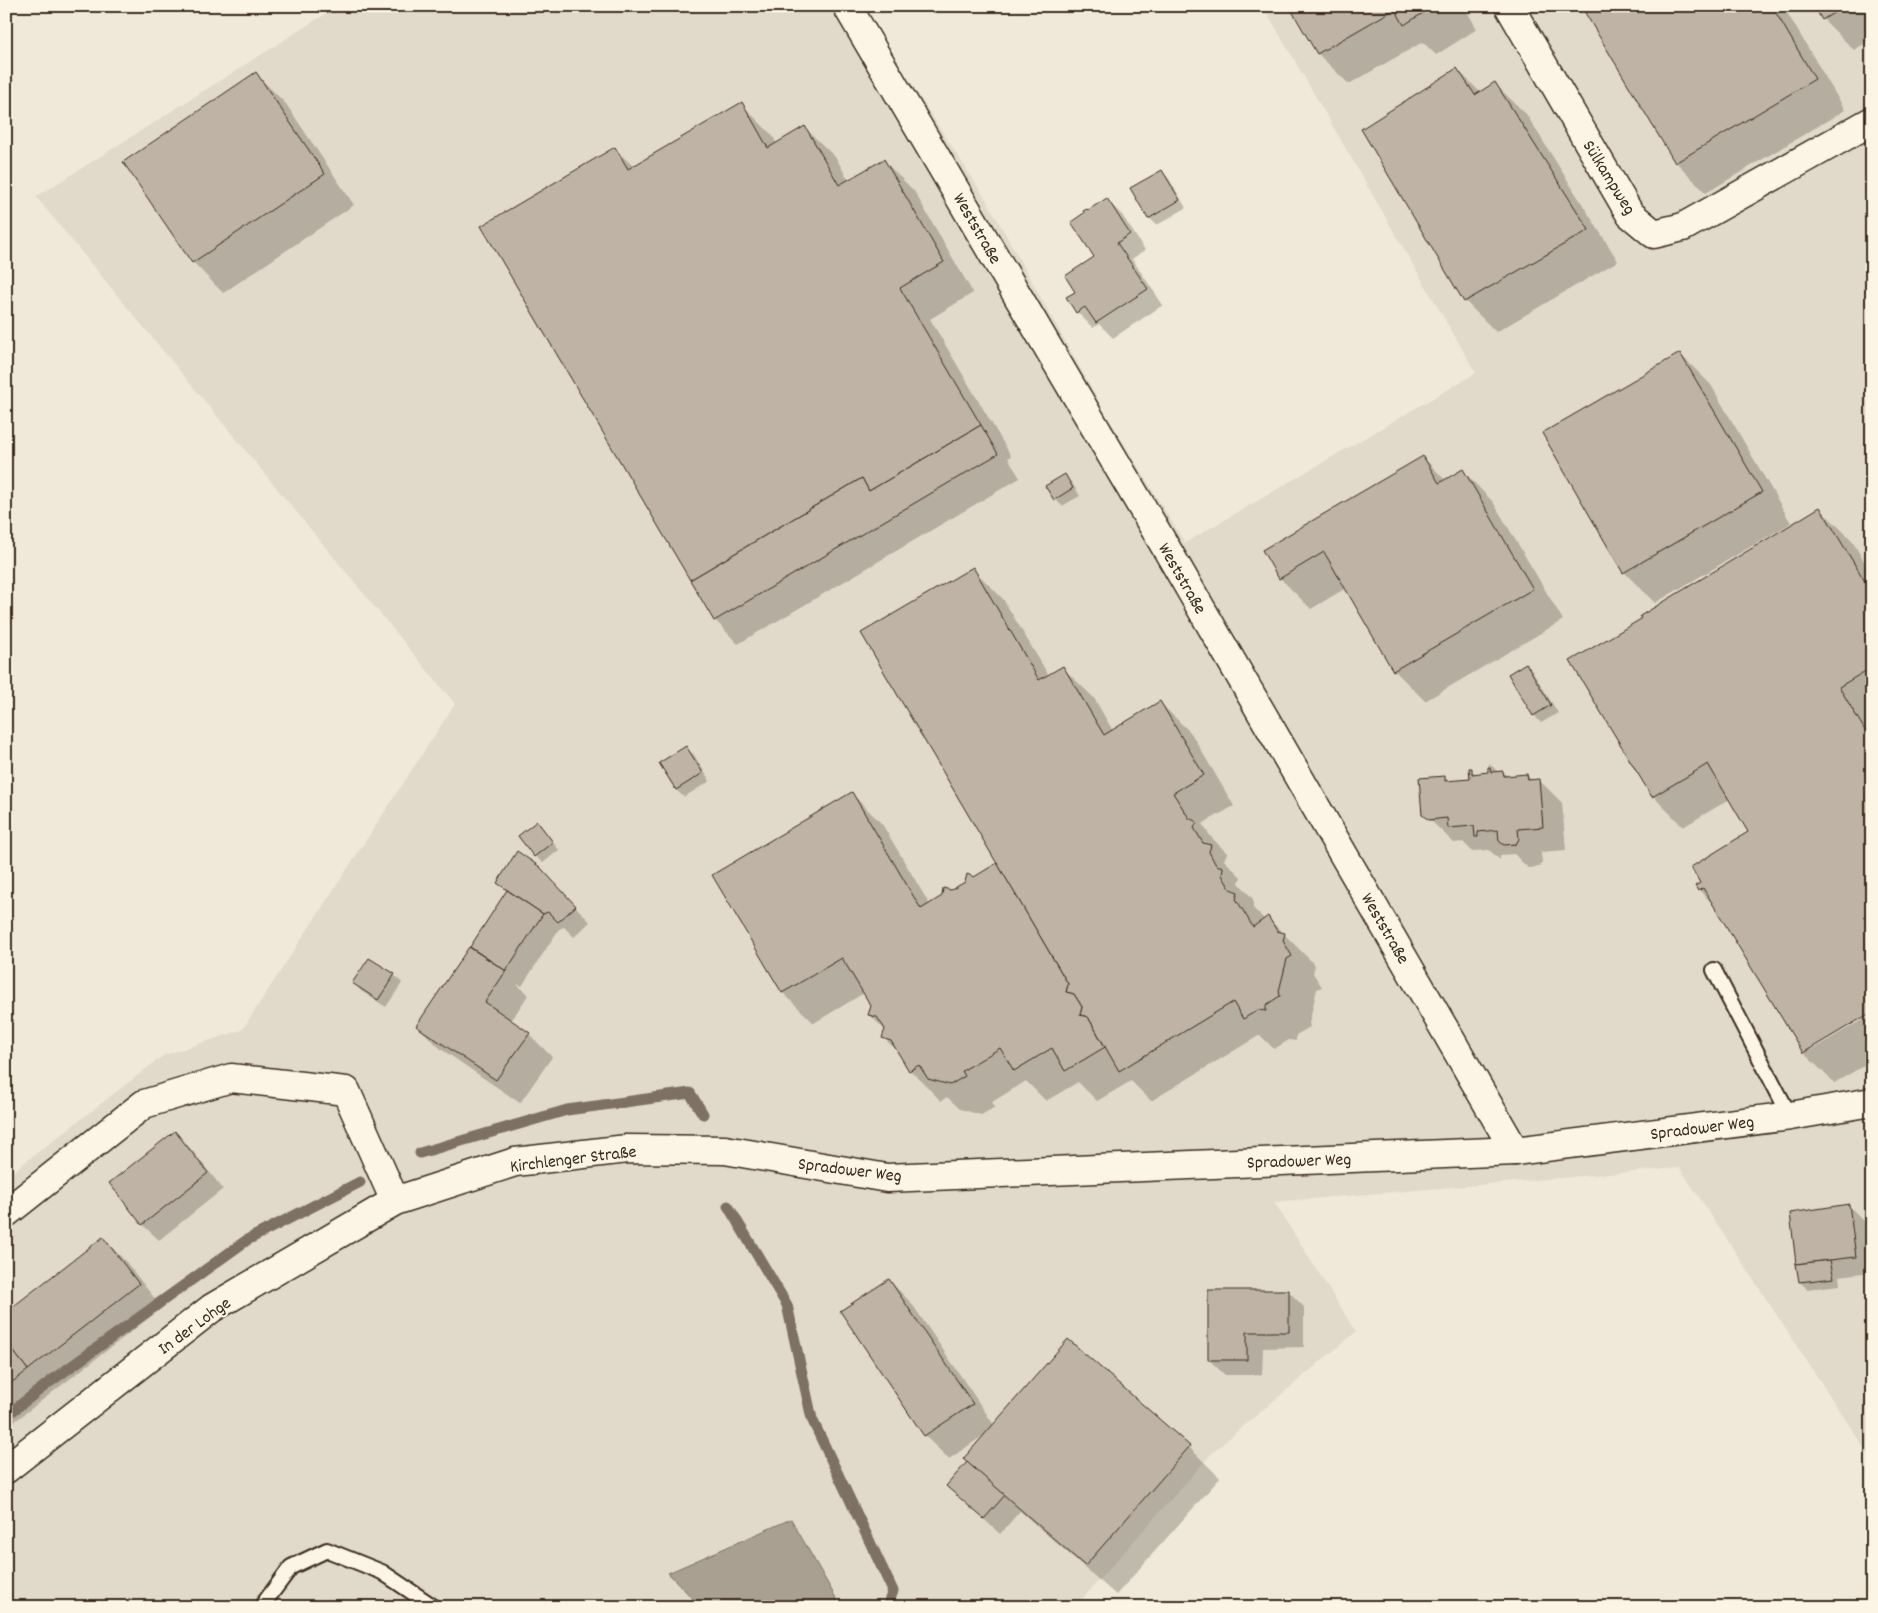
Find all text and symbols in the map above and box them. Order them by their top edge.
street label: Sülkampweg [1575,136,1641,221]
street label: Weststraße [945,189,1006,269]
street label: Weststraße [1150,539,1211,619]
street label: Weststraße [1353,889,1414,969]
street label: Spradower Weg [1649,1111,1756,1148]
street label: Kirchlenger Straße [509,1140,638,1181]
street label: Spradower Weg [1247,1148,1352,1177]
street label: Spradower Weg [796,1153,903,1190]
street label: In der Lohge [154,1292,237,1362]

